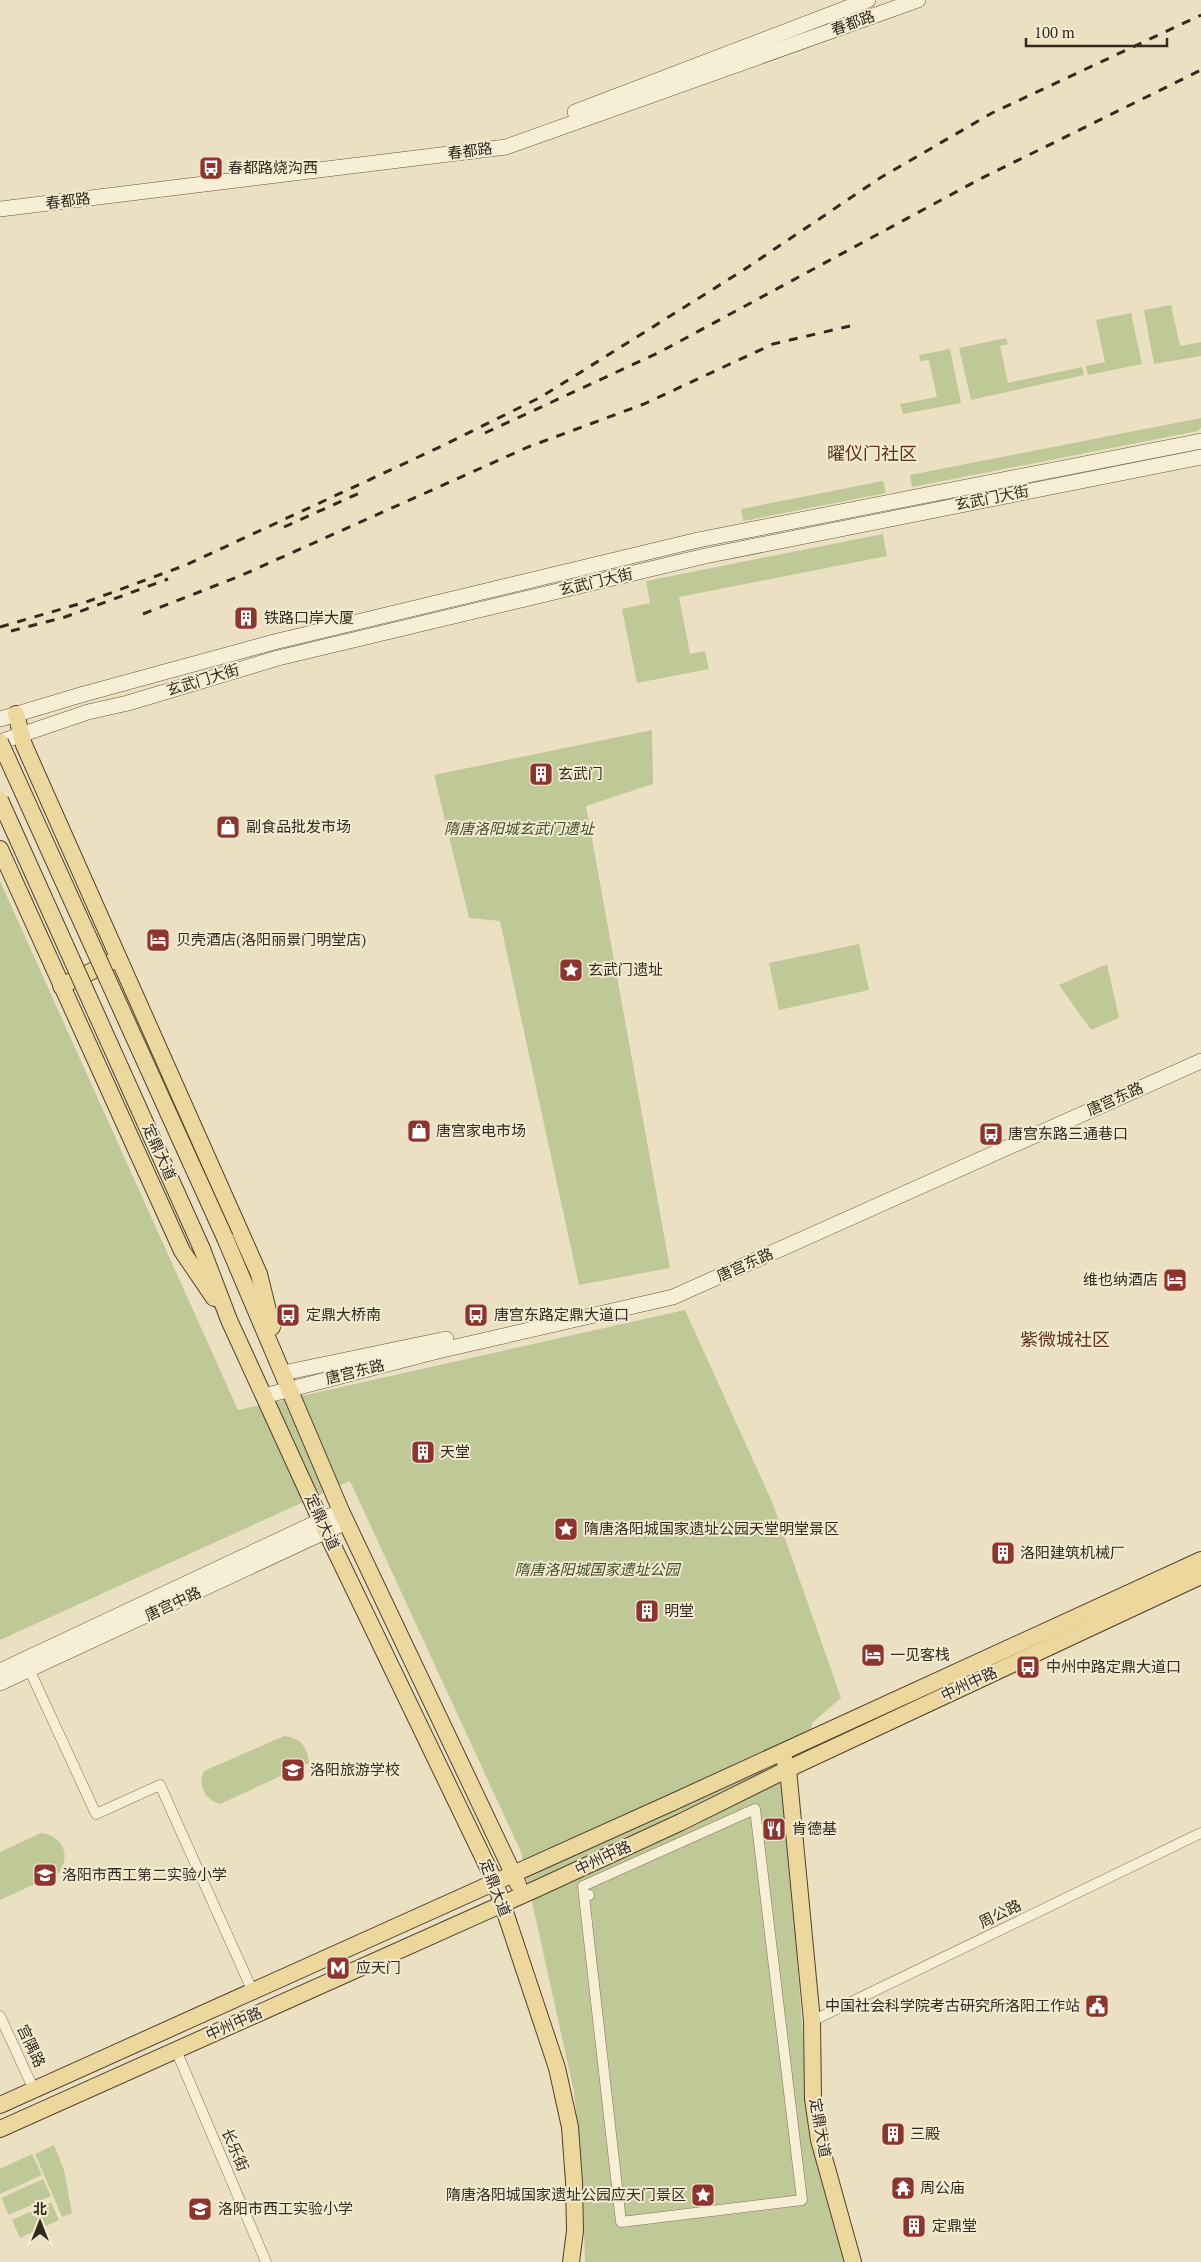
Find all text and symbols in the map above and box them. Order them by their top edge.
street label: 春都路 [828,5,877,39]
scale bar [1026,15,1167,47]
text: 100 m [1034,22,1075,42]
street label: 春都路 [446,137,493,163]
bus stop icon: 春都路烧沟西 [198,155,224,181]
place label: 春都路烧沟西 [228,157,318,177]
street label: 春都路 [44,187,91,213]
district label: 曜仪门社区 [827,441,917,465]
street label: 玄武门大街 [953,480,1031,514]
street label: 玄武门大街 [557,563,635,599]
building icon: 铁路口岸大厦 [233,605,259,631]
place label: 铁路口岸大厦 [264,607,354,627]
street label: 玄武门大街 [164,659,242,700]
building icon: 玄武门 [528,761,554,787]
place label: 玄武门 [558,763,603,783]
shop icon: 副食品批发市场 [215,814,241,840]
place label: 副食品批发市场 [246,816,351,836]
park label: 隋唐洛阳城玄武门遗址 [444,818,596,838]
hotel icon: 贝壳酒店(洛阳丽景门明堂店) [145,927,171,953]
place label: 贝壳酒店(洛阳丽景门明堂店) [176,929,366,949]
place icon: 玄武门遗址 [558,957,584,983]
place label: 玄武门遗址 [588,959,663,979]
street label: 唐宫东路 [1083,1077,1146,1119]
shop icon: 唐宫家电市场 [406,1118,432,1144]
street label: 定鼎大道 [139,1120,181,1183]
place label: 唐宫家电市场 [436,1120,526,1140]
bus stop icon: 唐宫东路三通巷口 [978,1121,1004,1147]
place label: 唐宫东路三通巷口 [1008,1123,1128,1143]
street label: 唐宫东路 [713,1243,776,1285]
hotel icon: 维也纳酒店 [1162,1267,1188,1293]
place label: 维也纳酒店 [1083,1269,1158,1289]
bus stop icon: 定鼎大桥南 [275,1302,301,1328]
bus stop icon: 唐宫东路定鼎大道口 [463,1302,489,1328]
place label: 定鼎大桥南 [306,1304,381,1324]
place label: 唐宫东路定鼎大道口 [494,1304,629,1324]
district label: 紫微城社区 [1020,1327,1110,1351]
street label: 唐宫东路 [323,1354,386,1388]
building icon: 天堂 [410,1439,436,1465]
place label: 天堂 [440,1441,470,1461]
street label: 定鼎大道 [301,1490,345,1553]
place icon: 隋唐洛阳城国家遗址公园天堂明堂景区 [553,1516,579,1542]
place label: 隋唐洛阳城国家遗址公园天堂明堂景区 [584,1518,839,1538]
building icon: 洛阳建筑机械厂 [990,1540,1016,1566]
place label: 洛阳建筑机械厂 [1020,1542,1125,1562]
park label: 隋唐洛阳城国家遗址公园 [514,1559,681,1579]
street label: 唐宫中路 [141,1581,204,1625]
building icon: 明堂 [634,1598,660,1624]
place label: 明堂 [664,1600,694,1620]
hotel icon: 一见客栈 [860,1642,886,1668]
place label: 一见客栈 [890,1644,950,1664]
bus stop icon: 中州中路定鼎大道口 [1015,1654,1041,1680]
place label: 中州中路定鼎大道口 [1046,1656,1181,1676]
street label: 中州中路 [937,1661,1000,1705]
school or university icon: 洛阳旅游学校 [280,1757,306,1783]
place label: 洛阳旅游学校 [310,1759,400,1779]
restaurant icon: 肯德基 [761,1816,787,1842]
place label: 肯德基 [792,1818,837,1838]
street label: 中州中路 [571,1835,634,1879]
street label: 定鼎大道 [476,1856,516,1919]
school or university icon: 洛阳市西工第二实验小学 [32,1862,58,1888]
place label: 洛阳市西工第二实验小学 [62,1864,227,1884]
street label: 周公路 [975,1894,1024,1932]
metro station icon: 应天门 [325,1955,351,1981]
place label: 应天门 [356,1957,401,1977]
public building icon: 中国社会科学院考古研究所洛阳工作站 [1084,1993,1110,2019]
place label: 中国社会科学院考古研究所洛阳工作站 [825,1995,1080,2015]
street label: 中州中路 [202,2002,265,2044]
street label: 宫隅路 [13,2021,50,2070]
street label: 定鼎大道 [806,2097,836,2159]
building icon: 三殿 [880,2121,906,2147]
place label: 三殿 [910,2123,940,2143]
street label: 长乐街 [218,2125,254,2174]
temple icon: 周公庙 [890,2175,916,2201]
place label: 周公庙 [920,2177,965,2197]
place icon: 隋唐洛阳城国家遗址公园应天门景区 [690,2182,716,2208]
place label: 隋唐洛阳城国家遗址公园应天门景区 [446,2184,686,2204]
school or university icon: 洛阳市西工实验小学 [187,2196,213,2222]
north arrow [15,2197,65,2247]
place label: 洛阳市西工实验小学 [218,2198,353,2218]
text: 北 [33,2199,47,2218]
building icon: 定鼎堂 [901,2213,927,2239]
place label: 定鼎堂 [932,2215,977,2235]

